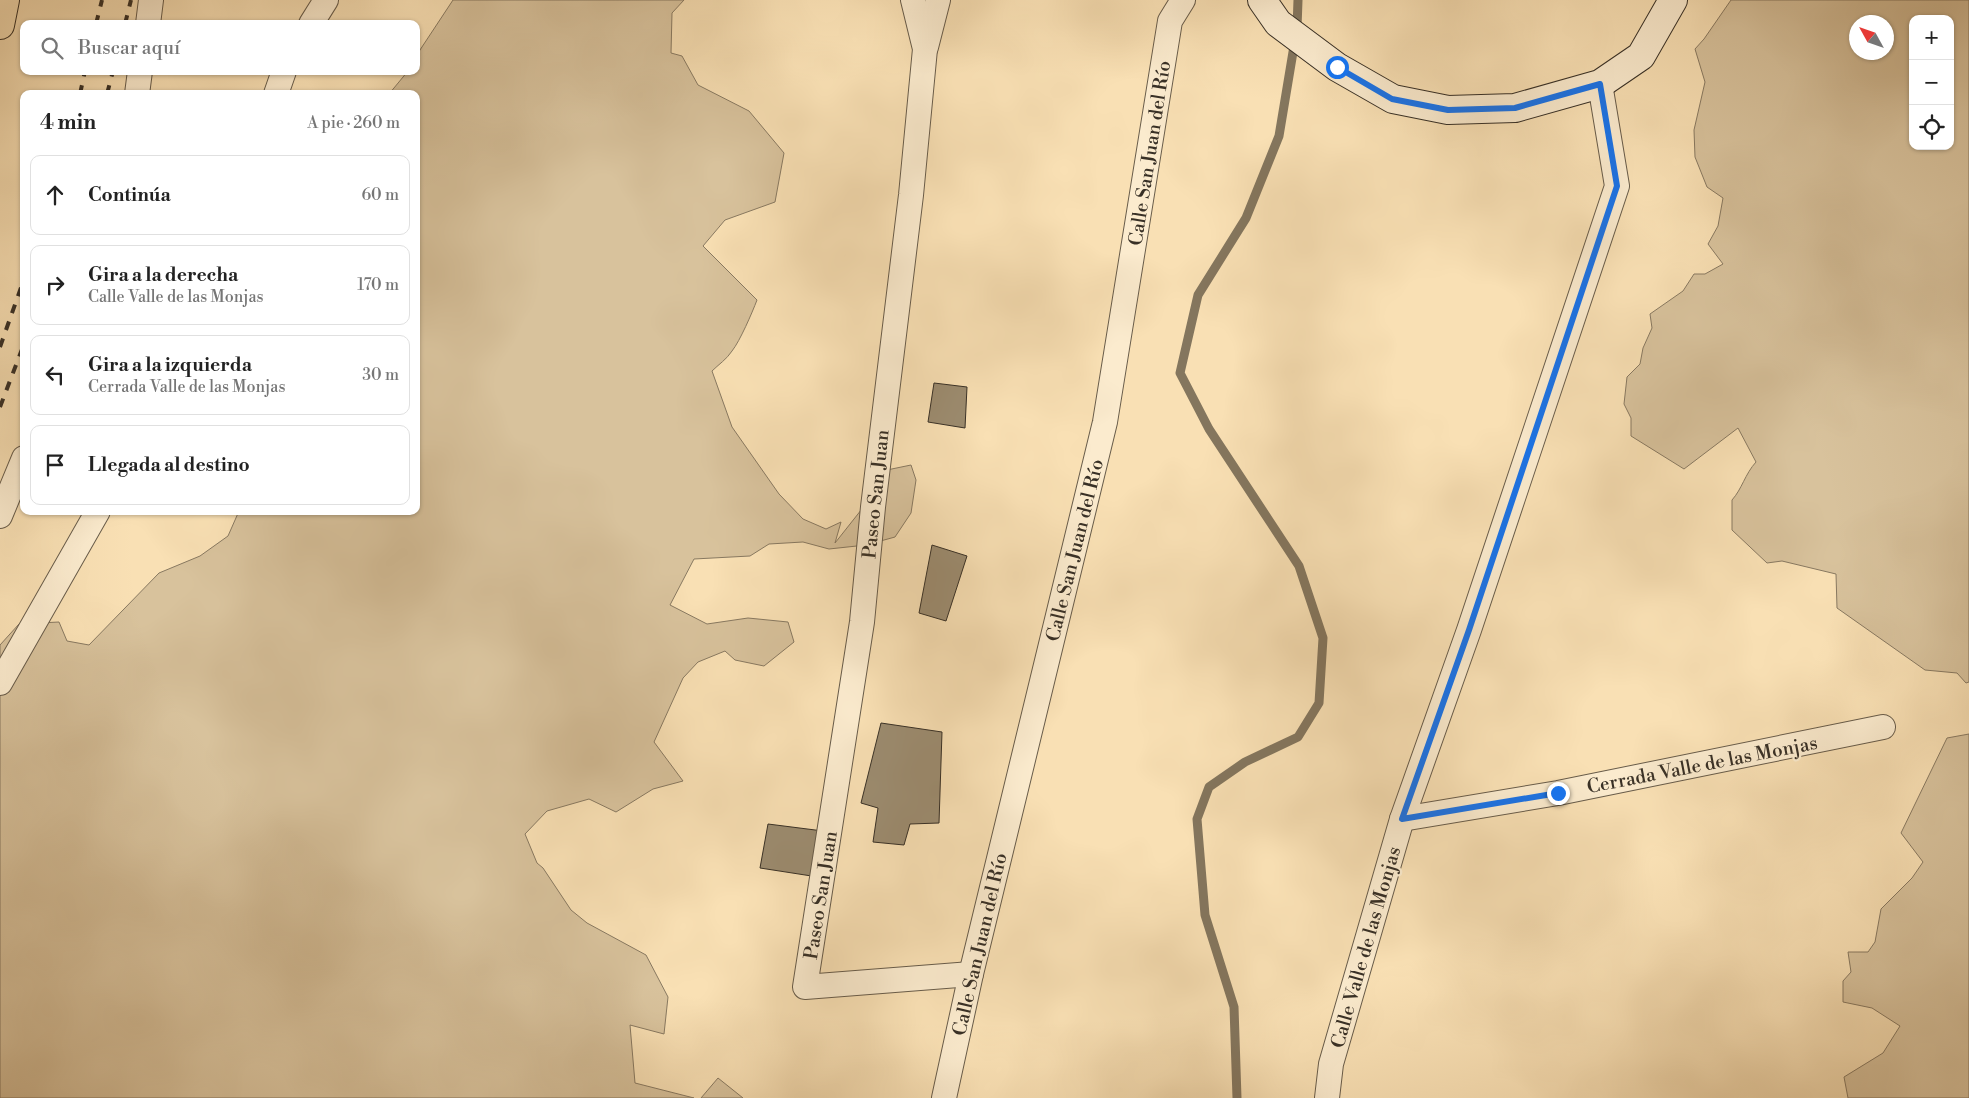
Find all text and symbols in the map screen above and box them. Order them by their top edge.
north arrow [1849,15,1894,60]
map controls [1909,15,1954,150]
button: + [1909,15,1954,60]
search box [20,20,420,75]
icon: search [38,34,66,62]
text: Buscar aquí [78,36,180,60]
route start [1326,56,1349,79]
street label: Calle San Juan del Río [1124,59,1176,247]
button: − [1909,60,1954,105]
button: locate [1909,105,1954,150]
text: 4 min [40,110,96,136]
text: A pie · 260 m [307,113,400,133]
icon: ahead [41,181,69,209]
text: Continúa [88,183,171,207]
text: 60 m [361,185,399,205]
text: Gira a la derecha [88,263,238,287]
icon: right [41,271,69,299]
text: 170 m [357,275,399,295]
text: Calle Valle de las Monjas [88,287,264,307]
text: Gira a la izquierda [88,353,252,377]
icon: left [41,361,69,389]
text: 30 m [362,365,399,385]
text: Cerrada Valle de las Monjas [88,377,285,397]
street label: Paseo San Juan [857,428,895,560]
icon: arrive [41,451,69,479]
text: Llegada al destino [88,453,250,477]
street label: Calle San Juan del Río [1041,457,1109,644]
street label: Cerrada Valle de las Monjas [1585,731,1820,799]
route end [1547,782,1570,805]
street label: Paseo San Juan [799,829,843,961]
street label: Calle Valle de las Monjas [1326,844,1406,1051]
street label: Calle San Juan del Río [947,850,1013,1038]

